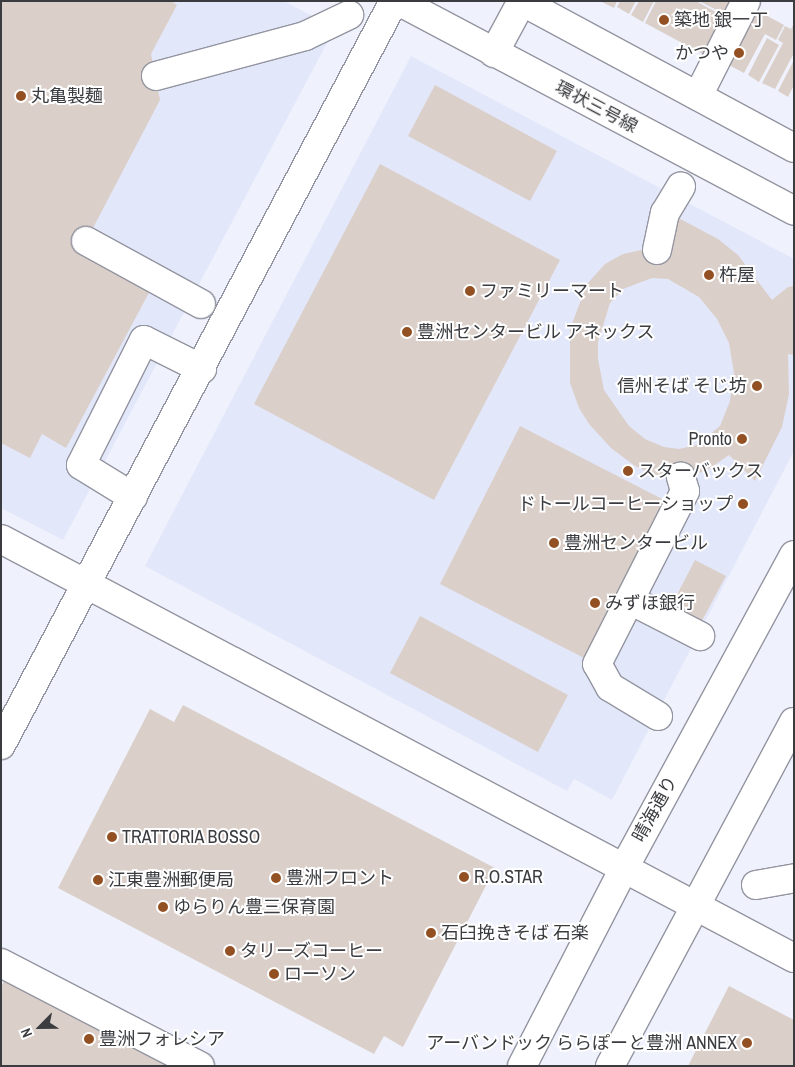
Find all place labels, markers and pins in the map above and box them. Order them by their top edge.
place label: 築地 銀一丁 [674,9,768,31]
marker: 築地 銀一丁 [658,14,670,26]
place label: かつや [675,42,729,64]
marker: かつや [733,47,745,59]
place label: 丸亀製麺 [31,85,103,107]
marker: 丸亀製麺 [15,90,27,102]
place label: 杵屋 [719,264,755,286]
marker: 杵屋 [703,269,715,281]
place label: ファミリーマート [480,280,624,302]
marker: ファミリーマート [464,285,476,297]
place label: 豊洲センタービル アネックス [417,321,655,343]
marker: 豊洲センタービル アネックス [401,326,413,338]
place label: 信州そば そじ坊 [617,375,747,397]
marker: 信州そば そじ坊 [751,380,763,392]
place label: Pronto [689,428,732,450]
marker: Pronto [736,433,748,445]
place label: スターバックス [638,460,764,482]
marker: スターバックス [622,465,634,477]
place label: ドトールコーヒーショップ [517,493,733,515]
marker: ドトールコーヒーショップ [737,498,749,510]
place label: 豊洲センタービル [564,532,708,554]
marker: 豊洲センタービル [548,537,560,549]
place label: みずほ銀行 [605,592,695,614]
marker: みずほ銀行 [589,597,601,609]
place label: TRATTORIA BOSSO [122,826,261,848]
marker: TRATTORIA BOSSO [106,831,118,843]
place label: R.O.STAR [474,866,543,888]
place label: 豊洲フロント [286,867,394,889]
place label: 江東豊洲郵便局 [108,869,234,891]
marker: R.O.STAR [458,871,470,883]
marker: 豊洲フロント [270,872,282,884]
marker: 江東豊洲郵便局 [92,874,104,886]
place label: ゆらりん豊三保育園 [173,896,335,918]
marker: ゆらりん豊三保育園 [157,901,169,913]
place label: 石臼挽きそば 石楽 [441,922,589,944]
marker: 石臼挽きそば 石楽 [425,927,437,939]
place label: タリーズコーヒー [240,940,384,962]
marker: タリーズコーヒー [224,945,236,957]
place label: ローソン [284,963,356,985]
marker: ローソン [268,968,280,980]
place label: 豊洲フォレシア [99,1028,225,1050]
place label: アーバンドック ららぽーと豊洲 ANNEX [427,1032,737,1054]
marker: 豊洲フォレシア [83,1033,95,1045]
marker: アーバンドック ららぽーと豊洲 ANNEX [741,1037,753,1049]

